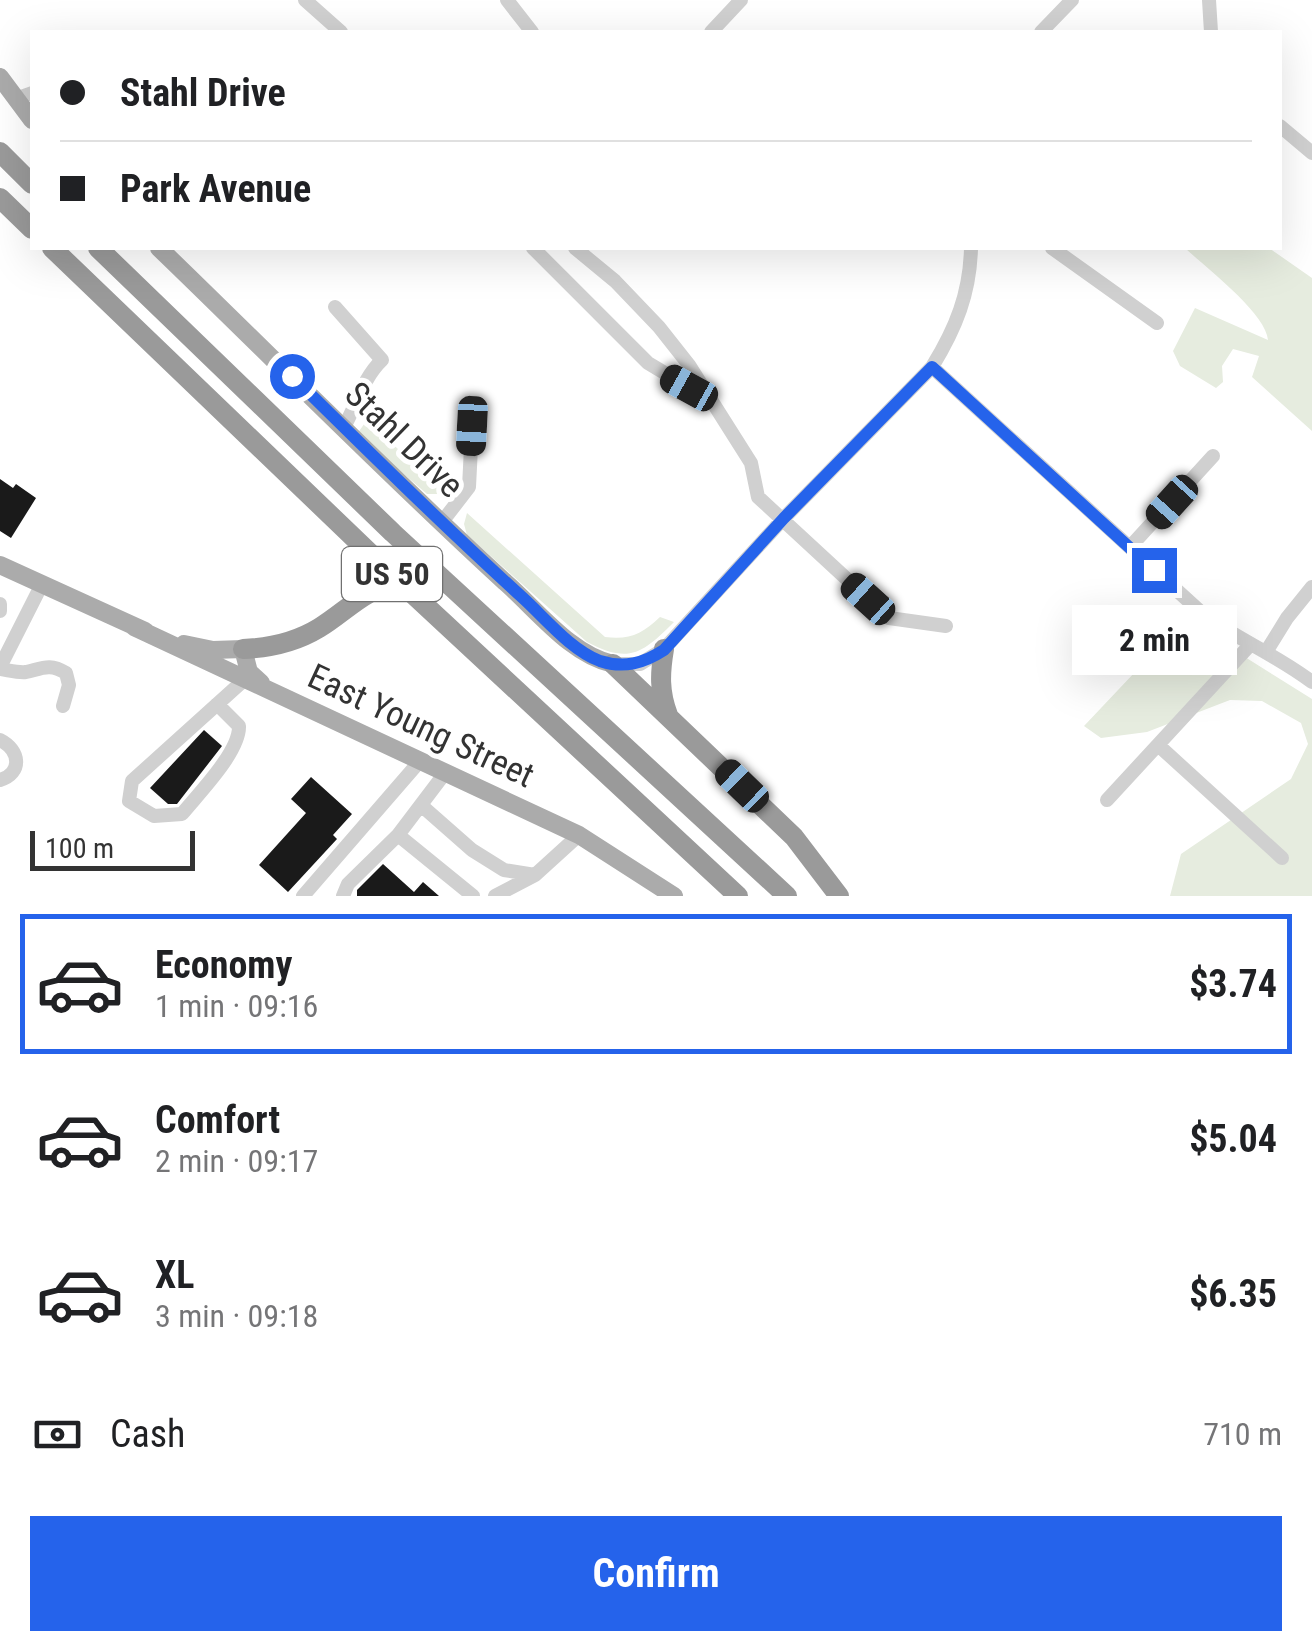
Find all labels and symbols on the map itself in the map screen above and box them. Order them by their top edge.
route start [270,354,315,399]
car [655,360,723,416]
street label: Stahl Drive [337,374,471,506]
car [455,395,489,457]
car [1141,470,1203,534]
road number: US 50 [342,547,442,601]
route end [1132,548,1177,593]
car [836,568,900,630]
callout: 2 min [1072,605,1236,675]
street label: East Young Street [302,656,540,796]
car [710,754,774,818]
scale bar [30,826,195,870]

